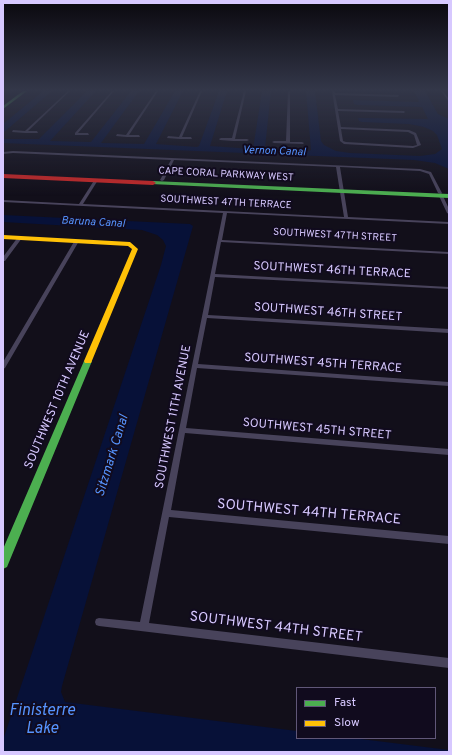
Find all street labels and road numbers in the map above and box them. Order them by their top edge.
street label: CAPE CORAL PARKWAY WEST [158,165,294,185]
street label: SOUTHWEST 47TH TERRACE [160,194,292,212]
street label: SOUTHWEST 47TH STREET [273,227,397,245]
street label: SOUTHWEST 46TH TERRACE [253,260,411,282]
street label: SOUTHWEST 46TH STREET [253,301,403,325]
street label: SOUTHWEST 10TH AVENUE [22,329,94,471]
street label: SOUTHWEST 11TH AVENUE [153,344,195,490]
street label: SOUTHWEST 45TH TERRACE [244,351,402,377]
street label: SOUTHWEST 45TH STREET [242,416,392,444]
street label: SOUTHWEST 44TH TERRACE [216,497,402,529]
street label: SOUTHWEST 44TH STREET [189,609,363,647]

